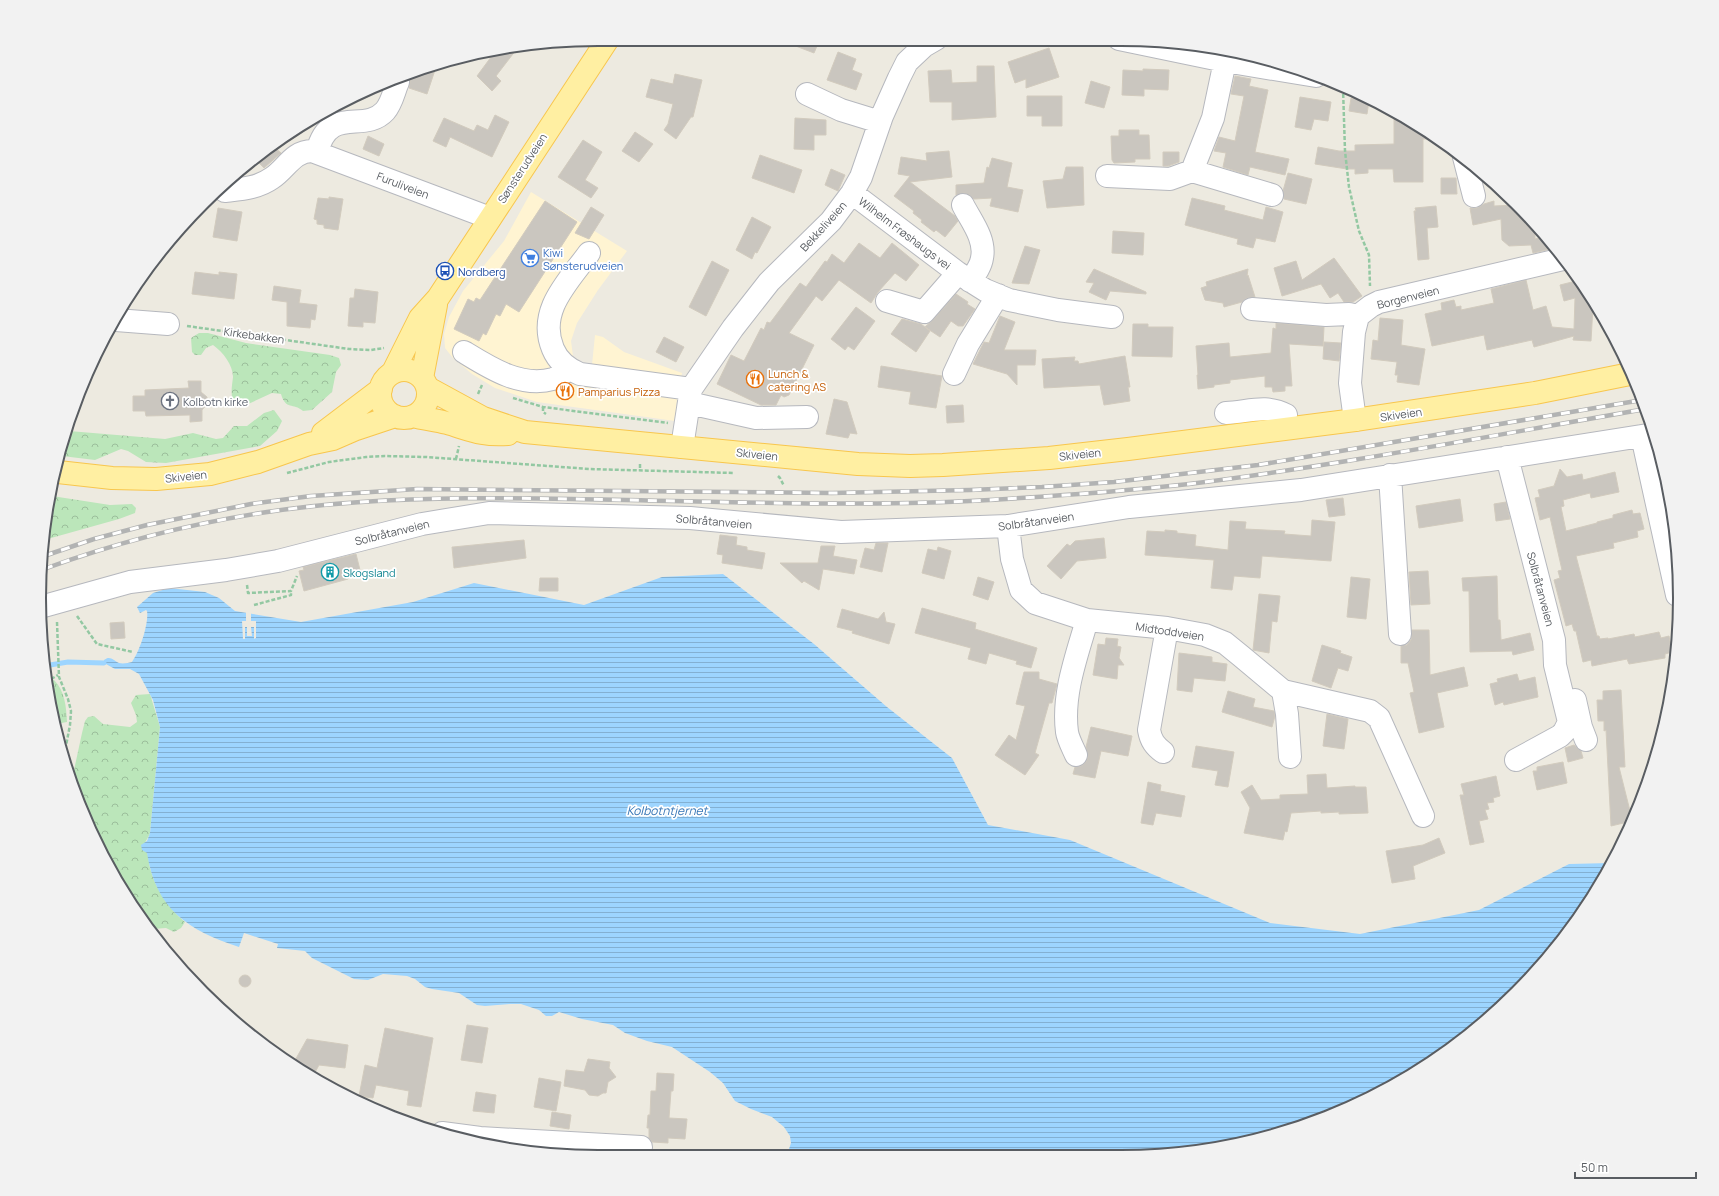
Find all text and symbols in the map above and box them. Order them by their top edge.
street label: Sønsterudveien [494,130,550,206]
street label: Furuliveien [375,168,431,202]
street label: Wilhelm Frøshaugs vei [856,193,954,273]
street label: Bekkeliveien [796,198,850,254]
place label: Kiwi Sønsterudveien [543,245,623,273]
supermarket icon: Kiwi Sønsterudveien [520,248,540,268]
bus stop icon: Nordberg [435,261,455,281]
place label: Nordberg [458,264,506,279]
street label: Borgenveien [1375,282,1441,312]
street label: Kirkebakken [223,323,285,347]
place label: Lunch & catering AS [768,366,826,394]
restaurant icon: Lunch & catering AS [745,369,765,389]
restaurant icon: Pamparius Pizza [555,381,575,401]
place label: Pamparius Pizza [578,384,660,399]
church icon: Kolbotn kirke [160,391,180,411]
place label: Kolbotn kirke [183,394,249,409]
street label: Skiveien [1379,404,1423,424]
street label: Skiveien [735,444,779,464]
street label: Skiveien [1058,444,1102,464]
street label: Skiveien [164,466,208,486]
street label: Solbråtanveien [997,508,1075,534]
street label: Solbråtanveien [675,510,753,532]
street label: Solbråtanveien [353,515,431,549]
street label: Solbråtanveien [1524,550,1558,628]
building icon: Skogsland [320,562,340,582]
place label: Skogsland [343,565,396,580]
street label: Midtoddveien [1135,618,1205,644]
water label: Kolbotntjernet [627,802,709,819]
scale bar [1575,1154,1696,1180]
text: 50 m [1581,1159,1608,1176]

